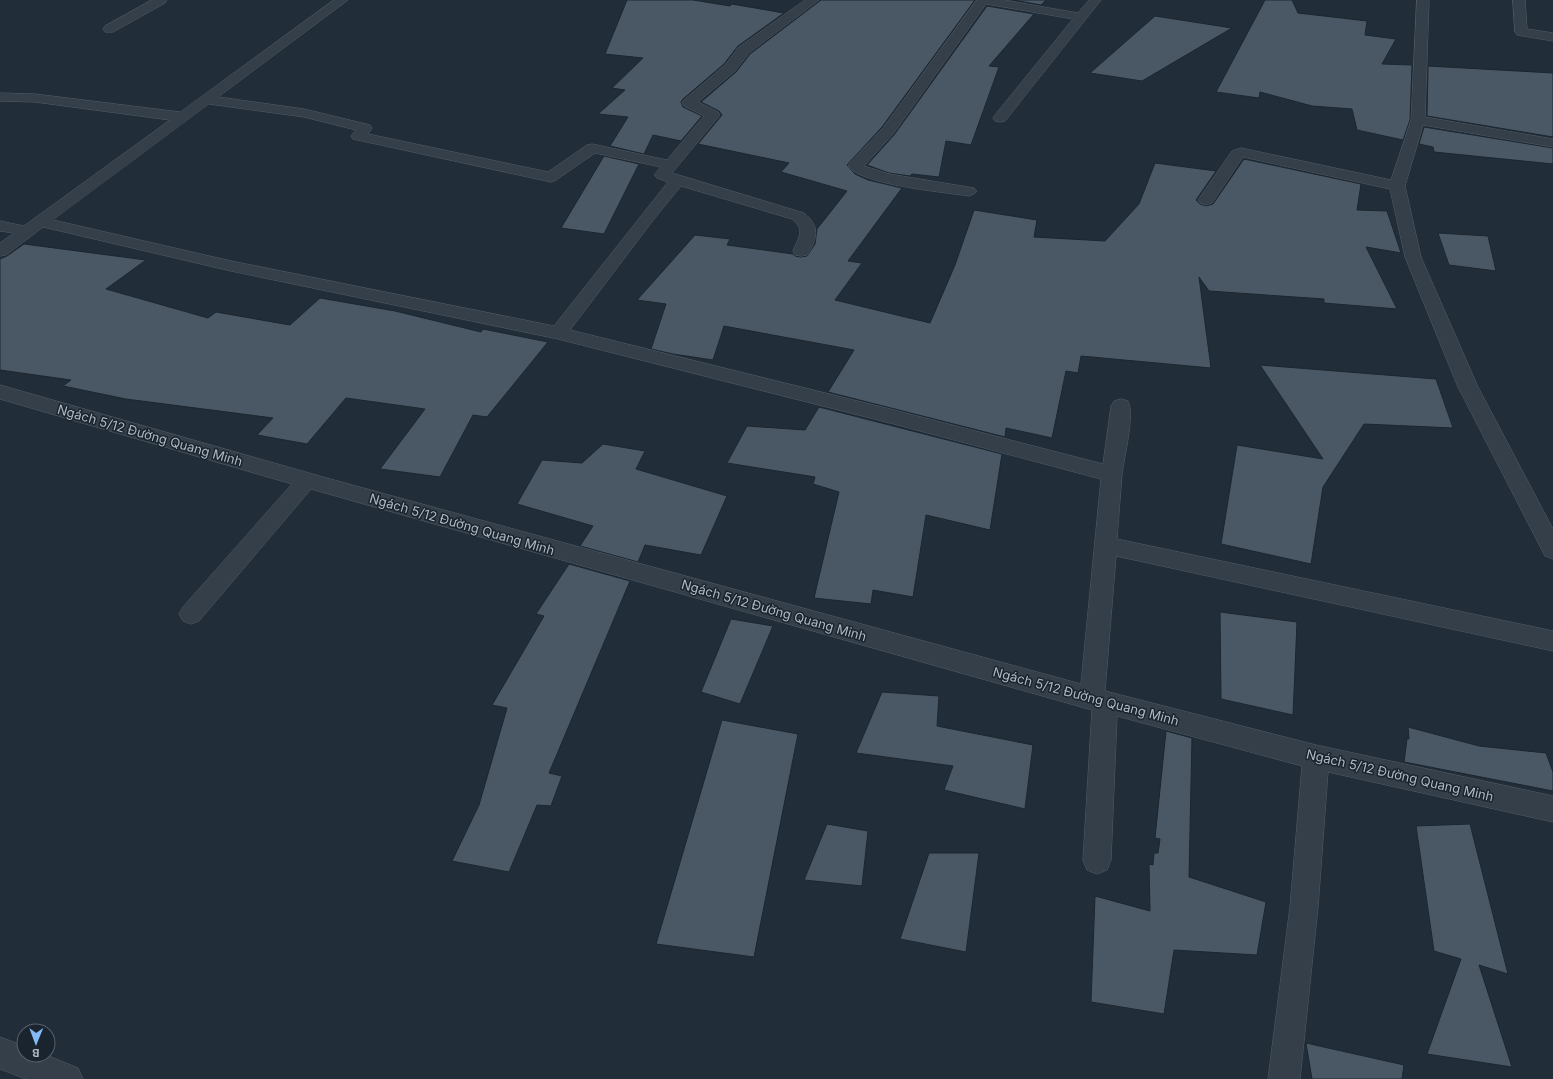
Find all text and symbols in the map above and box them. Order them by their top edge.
street label: Ngách 5/12 Đường Quang Minh [56,401,244,469]
street label: Ngách 5/12 Đường Quang Minh [368,490,556,558]
street label: Ngách 5/12 Đường Quang Minh [680,576,868,644]
street label: Ngách 5/12 Đường Quang Minh [991,663,1181,729]
street label: Ngách 5/12 Đường Quang Minh [1305,746,1495,804]
north arrow [16,1023,56,1063]
text: B [32,1046,40,1060]

